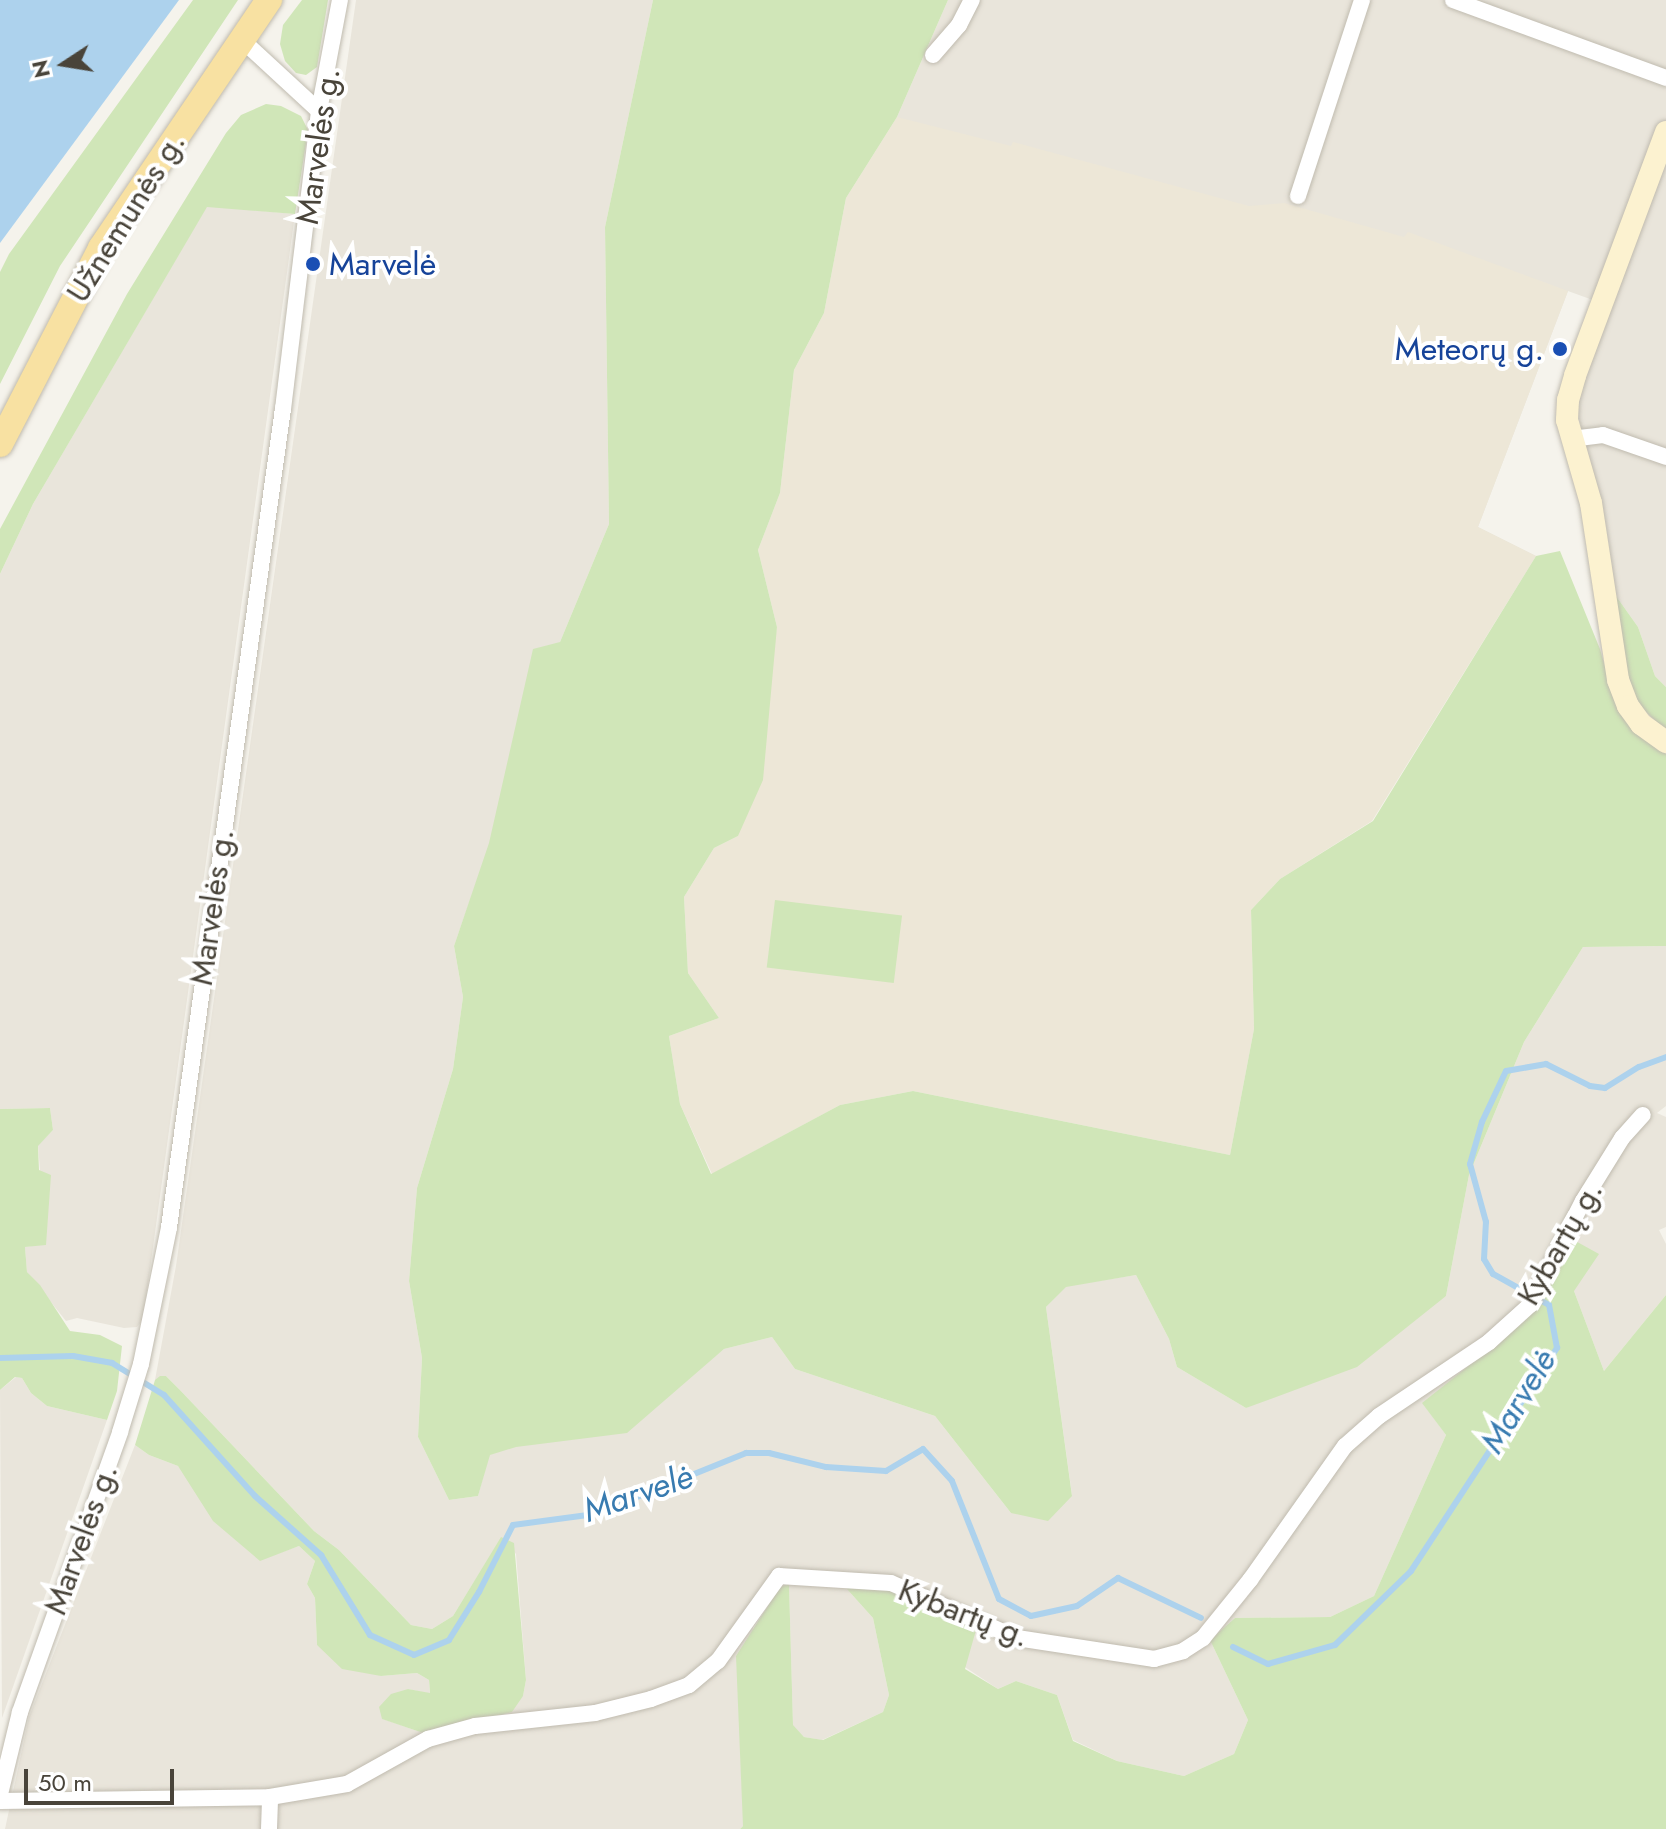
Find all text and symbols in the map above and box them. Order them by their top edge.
north arrow [24,24,104,104]
text: N [23,57,58,81]
street label: Marvelės g. [288,65,348,227]
street label: Užnemunės g. [58,125,194,309]
place label: Marvelė [329,245,436,283]
marker: Marvelė [304,255,322,273]
place label: Meteorų g. [1395,330,1544,368]
marker: Meteorų g. [1551,340,1569,358]
street label: Marvelės g. [182,826,242,988]
street label: Kybartų g. [1509,1174,1611,1312]
water label: Marvelė [1471,1342,1565,1460]
water label: Marvelė [578,1455,698,1531]
street label: Marvelės g. [36,1458,126,1620]
street label: Kybartų g. [893,1571,1035,1655]
scale bar [28,1753,178,1803]
text: 50 m [38,1765,92,1800]

